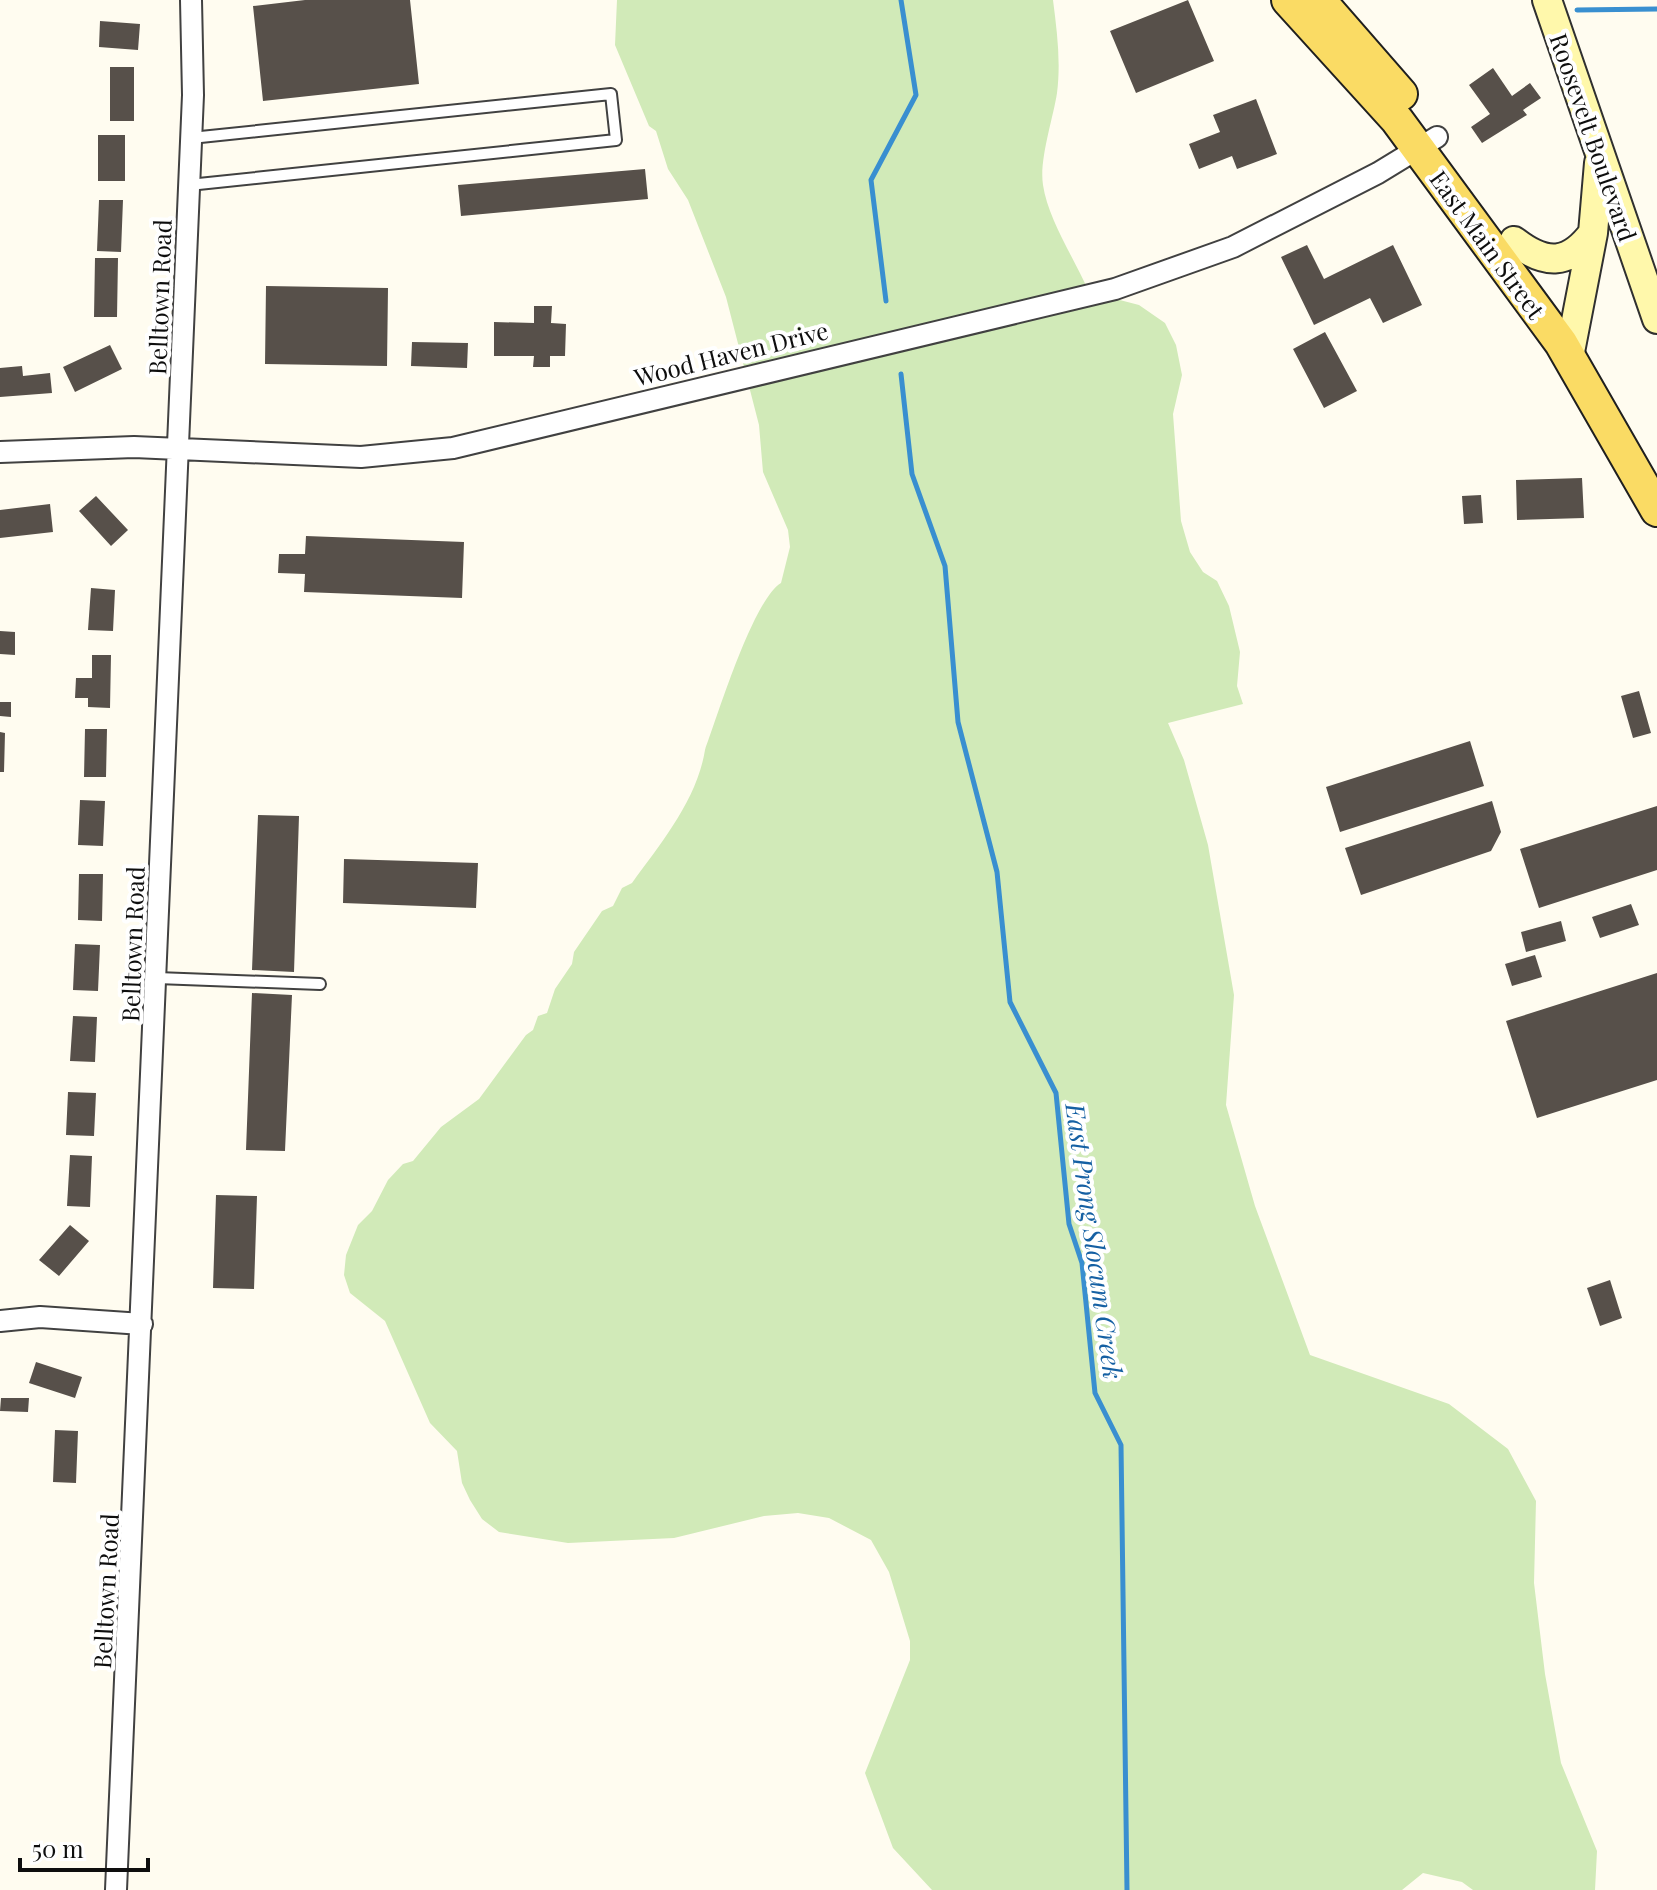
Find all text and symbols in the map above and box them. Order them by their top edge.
street label: Roosevelt Boulevard [1543,29,1645,245]
street label: East Main Street [1423,163,1553,325]
street label: Belltown Road [140,219,178,375]
street label: Wood Haven Drive [630,313,831,393]
street label: Belltown Road [113,866,151,1022]
water label: East Prong Slocum Creek [1058,1100,1132,1381]
street label: Belltown Road [85,1512,125,1670]
scale bar [20,1822,148,1872]
text: 50 m [32,1832,84,1864]

